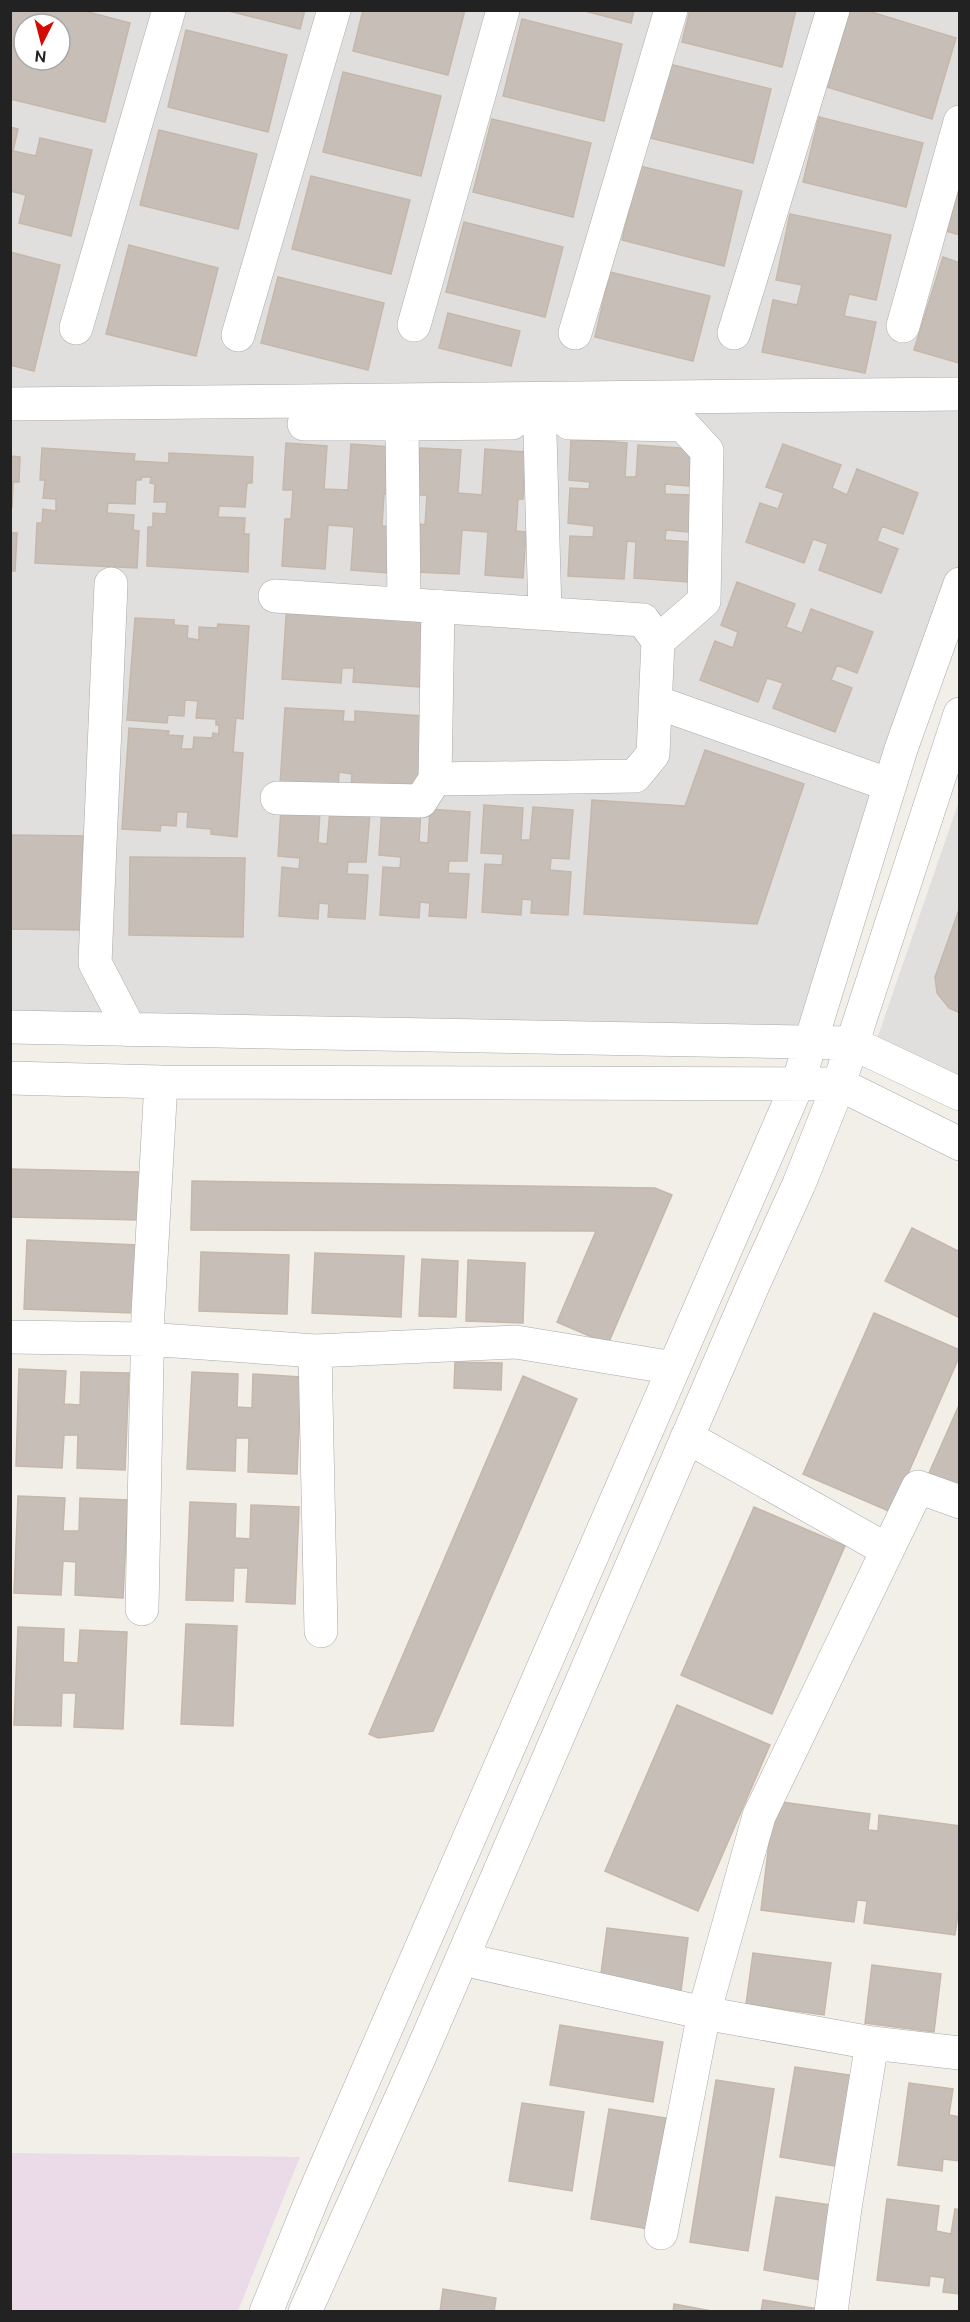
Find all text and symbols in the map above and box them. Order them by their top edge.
north arrow [12,12,72,72]
text: N [34,47,47,66]

